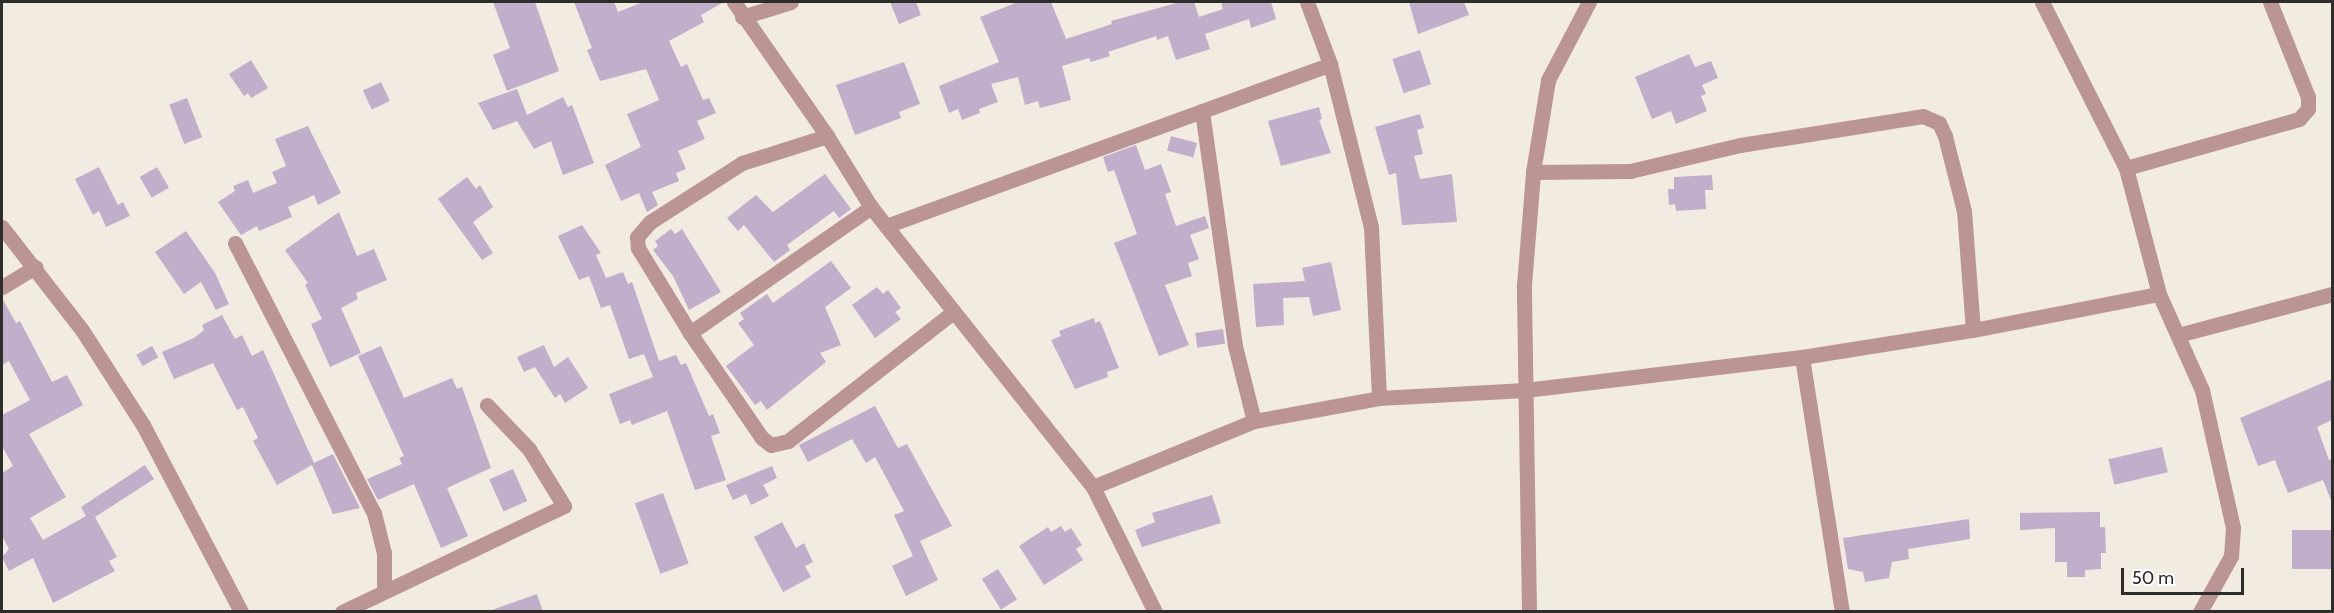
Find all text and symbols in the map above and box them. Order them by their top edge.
scale bar [2124,556,2247,594]
text: 50 m [2132,567,2174,589]

